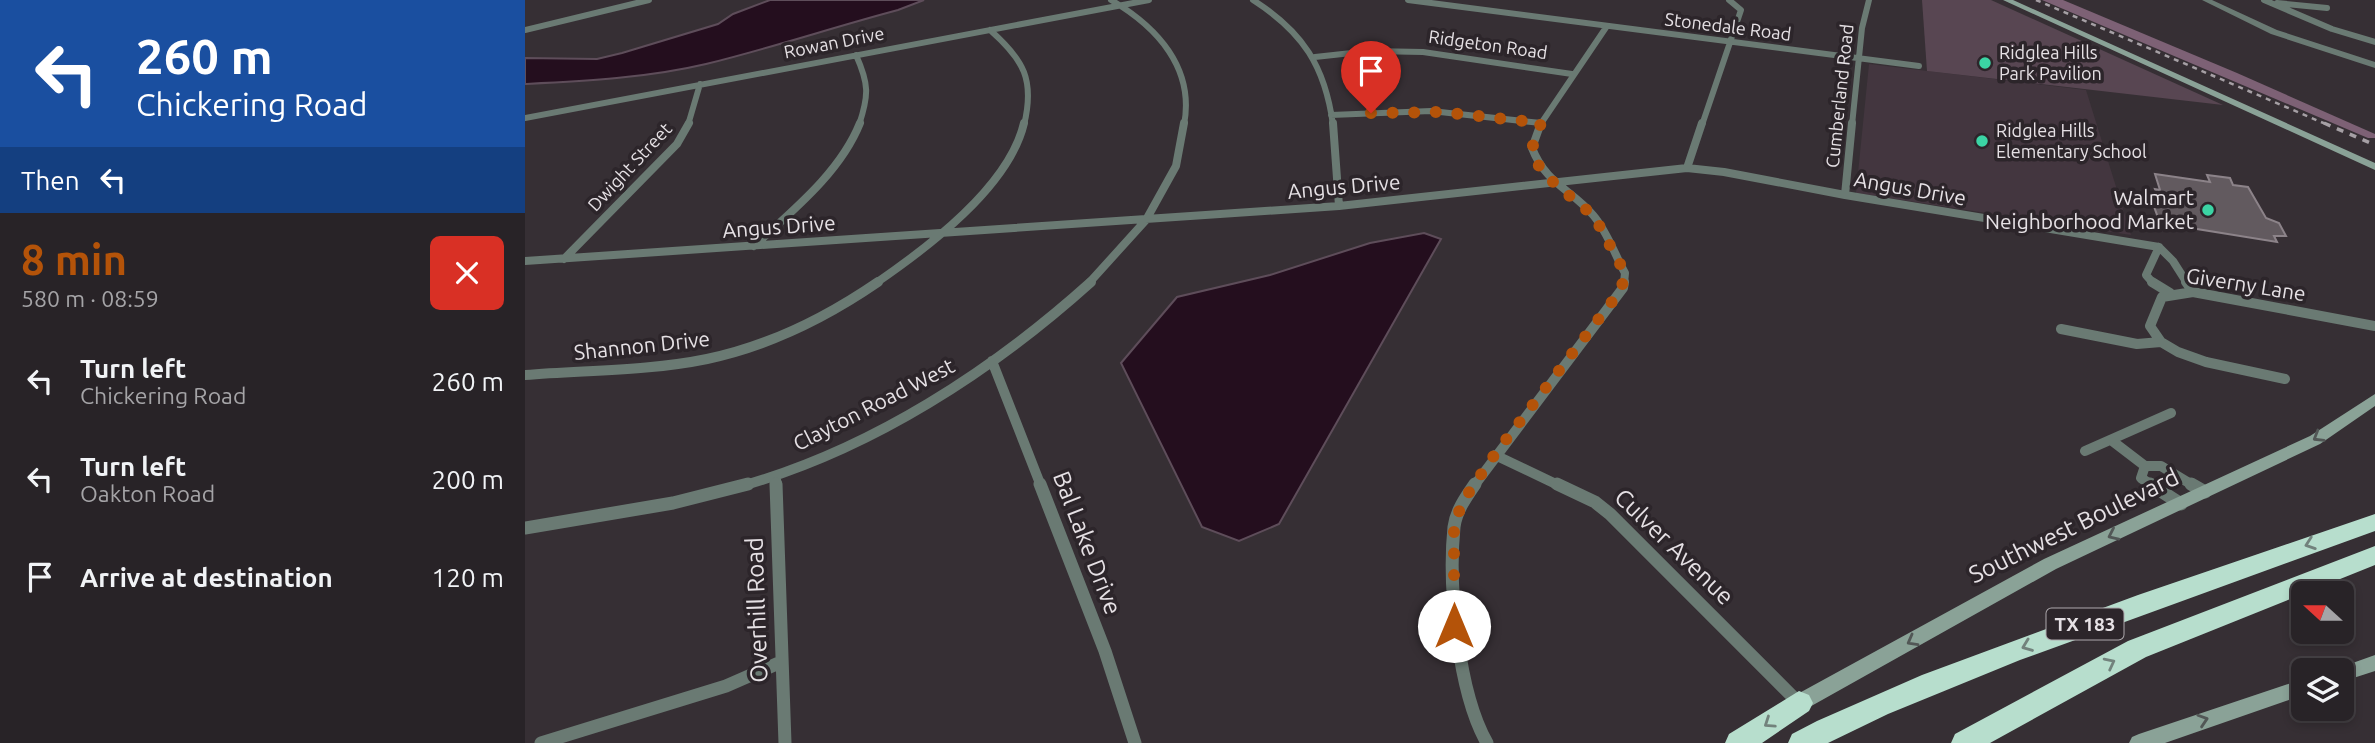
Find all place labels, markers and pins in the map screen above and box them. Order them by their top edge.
pin [1341,41,1401,113]
place label: Ridglea Hills Park Pavilion [1999,42,2102,83]
marker: Ridglea Hills Park Pavilion [1977,55,1993,71]
place label: Ridglea Hills Elementary School [1996,120,2147,161]
marker: Ridglea Hills Elementary School [1974,133,1990,149]
place label: Walmart Neighborhood Market [1985,185,2194,233]
marker: Walmart Neighborhood Market [2200,202,2216,218]

